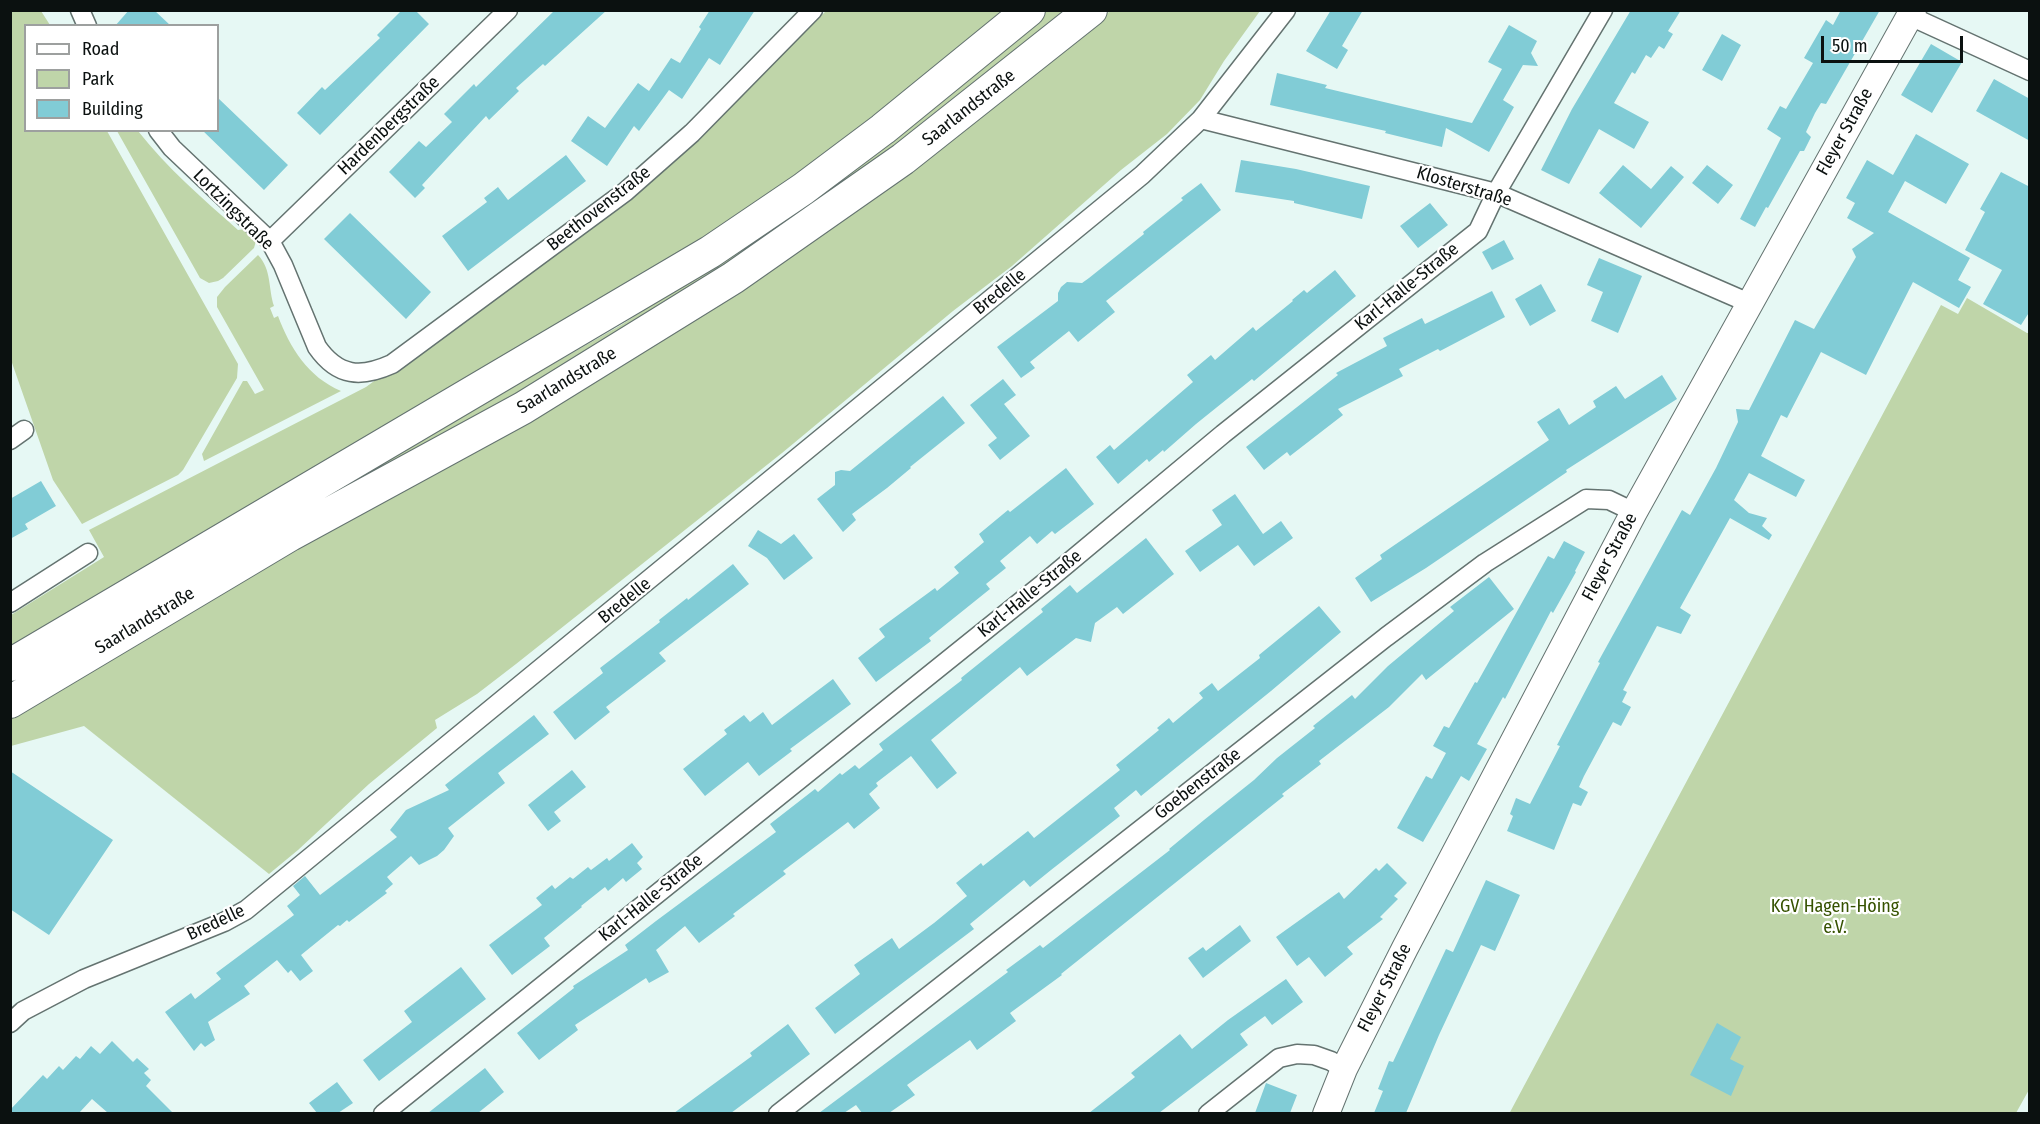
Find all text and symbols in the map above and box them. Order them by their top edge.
legend [24,24,219,132]
scale bar [1824,24,1966,62]
text: 50 m [1832,35,1868,57]
text: Road [82,38,119,60]
street label: Saarlandstraße [918,65,1020,151]
text: Park [82,68,114,90]
street label: Hardenbergstraße [334,72,444,180]
street label: Fleyer Straße [1812,85,1878,179]
text: Building [82,98,143,120]
street label: Beethovenstraße [543,162,655,256]
street label: Klosterstraße [1414,162,1514,212]
street label: Lortzingstraße [188,165,278,255]
street label: Karl-Halle-Straße [1351,239,1463,335]
street label: Bredelle [969,264,1031,320]
street label: Saarlandstraße [513,343,621,419]
street label: Fleyer Straße [1578,509,1642,605]
street label: Karl-Halle-Straße [974,546,1086,642]
street label: Bredelle [594,573,656,629]
street label: Saarlandstraße [91,583,199,659]
street label: Goebenstraße [1151,744,1245,824]
street label: Karl-Halle-Straße [595,850,707,946]
park label: KGV Hagen-Höing e.V. [1771,896,1899,938]
street label: Bredelle [184,900,248,946]
street label: Fleyer Straße [1353,940,1417,1036]

